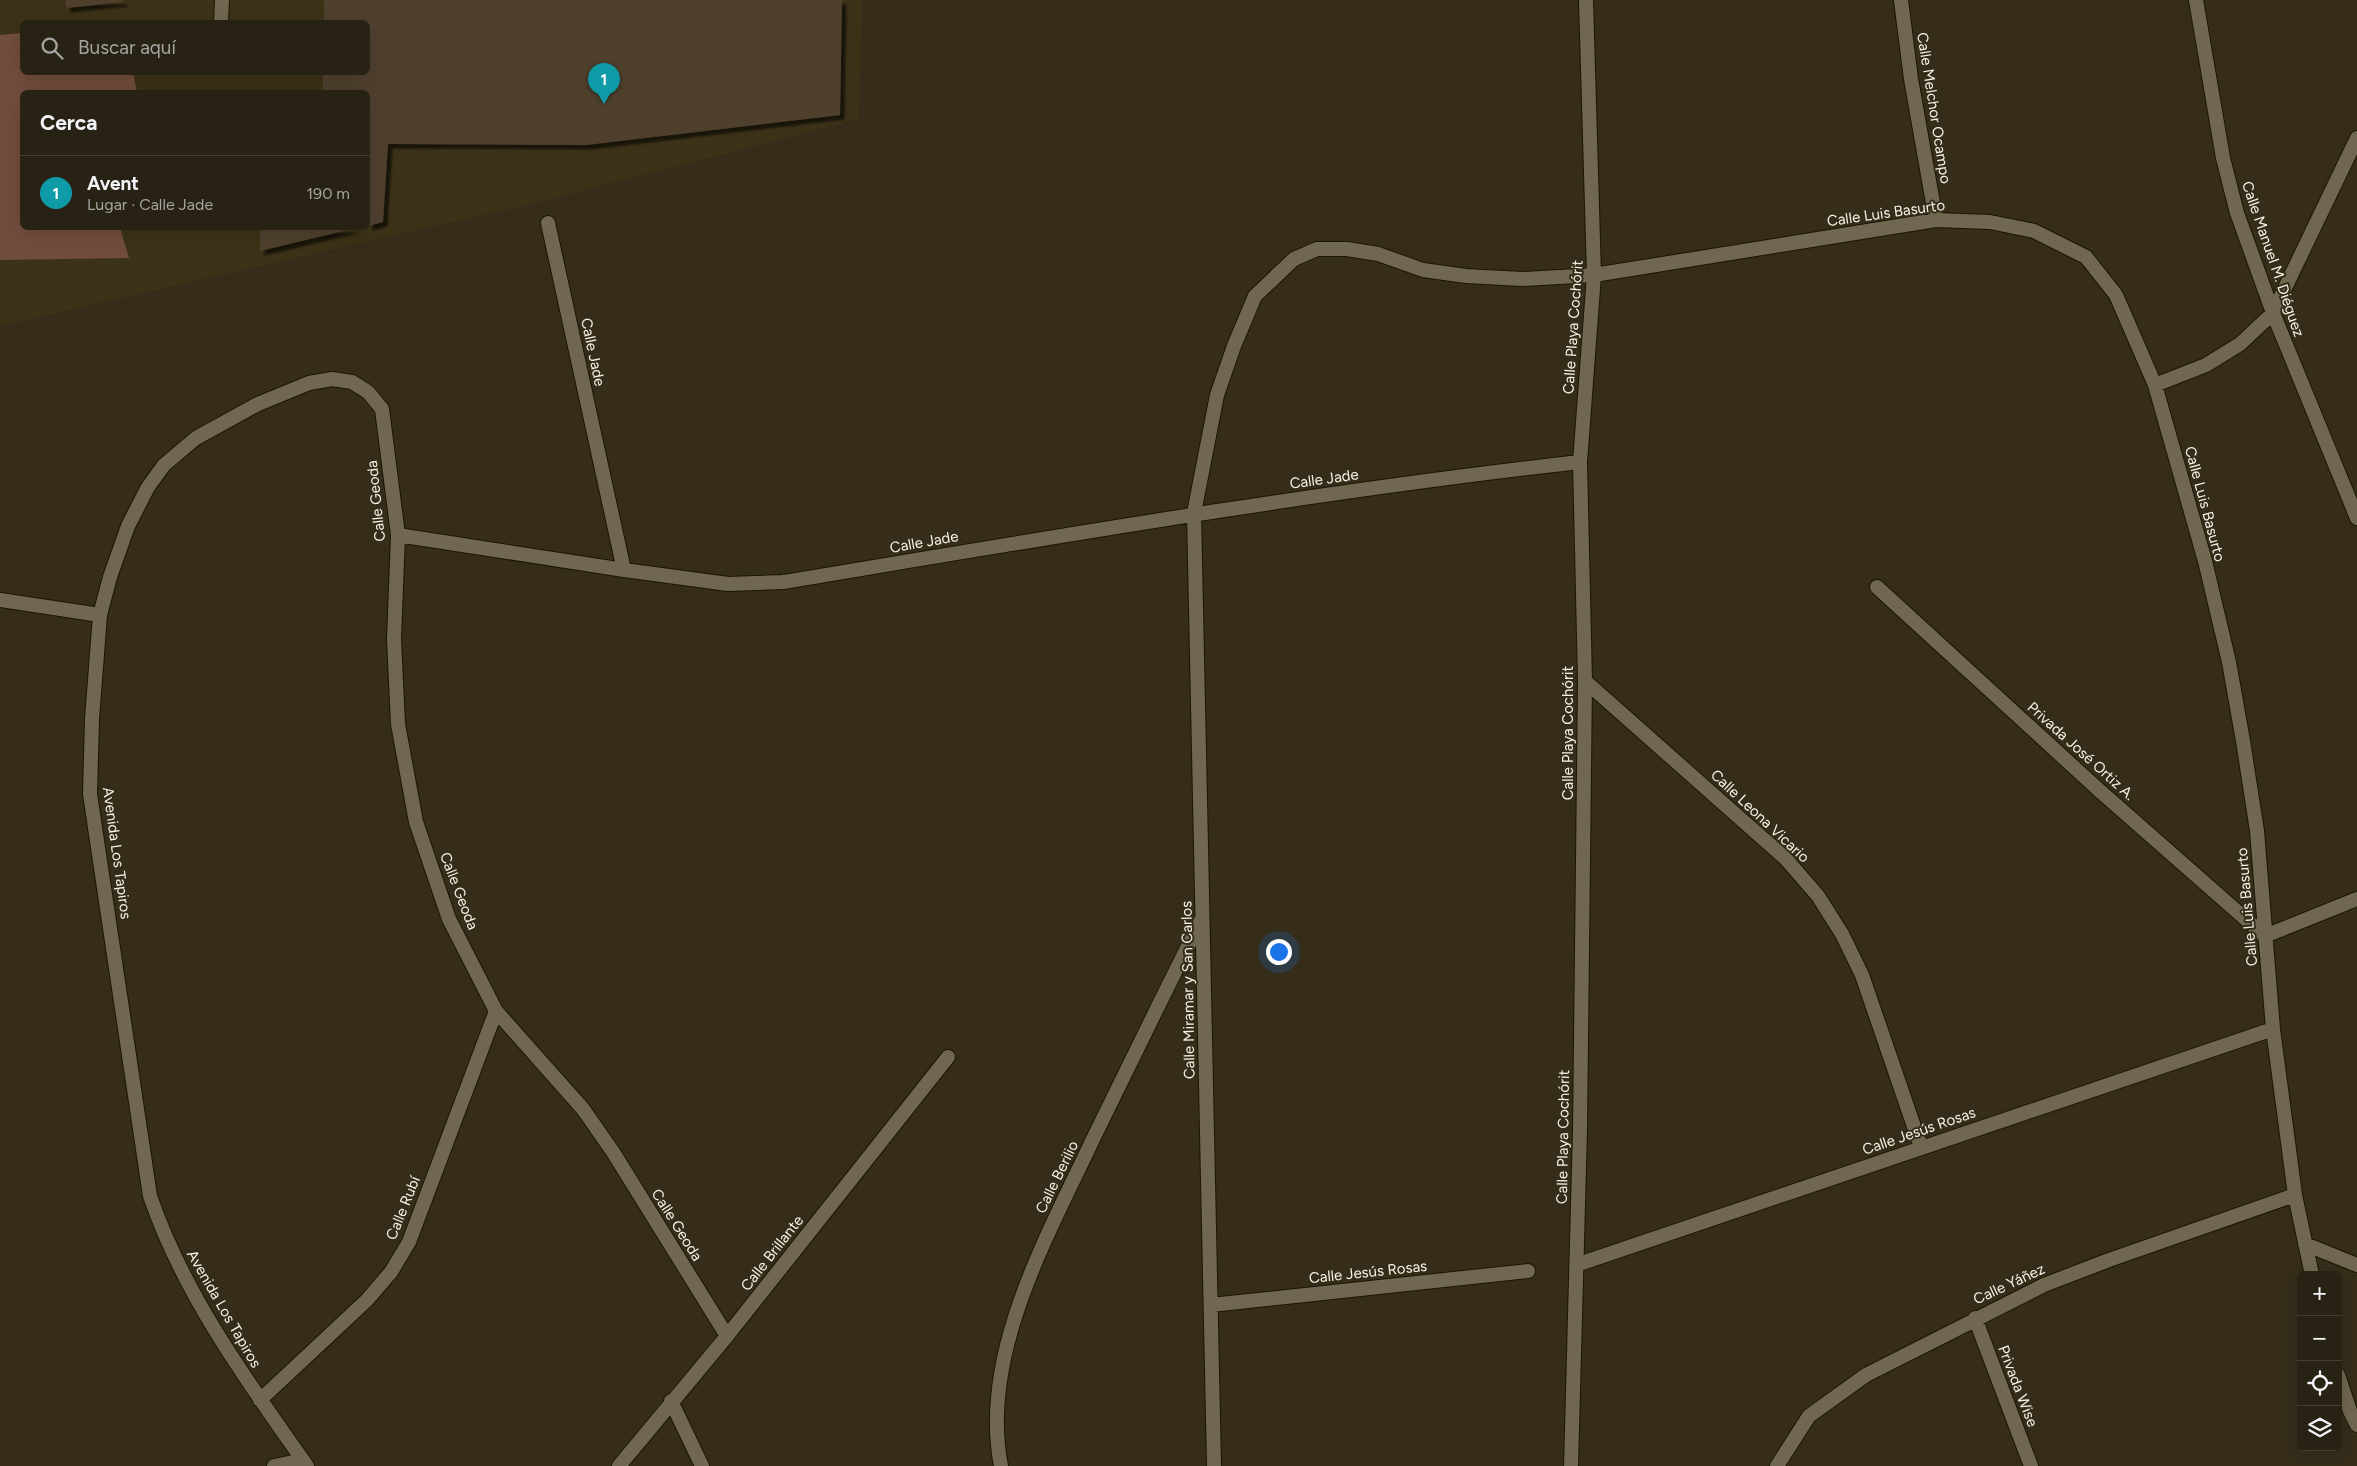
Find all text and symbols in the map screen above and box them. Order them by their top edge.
search box [20,20,370,75]
street label: Calle Melchor Ocampo [1913,31,1955,185]
icon: search [38,34,66,62]
text: Buscar aquí [78,36,176,59]
pin: 1 [588,63,620,104]
text: Cerca [40,110,97,135]
text: Avent [87,172,139,195]
street label: Calle Manuel M. Diéguez [2238,179,2308,339]
text: 1 [53,184,59,203]
text: 190 m [307,184,350,203]
text: Lugar · Calle Jade [87,195,213,214]
street label: Calle Luis Basurto [1826,196,1946,230]
street label: Calle Playa Cochórit [1559,259,1587,395]
street label: Calle Jade [577,316,609,388]
street label: Calle Luis Basurto [2181,444,2229,564]
street label: Calle Geoda [363,459,389,543]
street label: Calle Jade [1288,465,1360,493]
street label: Calle Jade [888,527,960,557]
street label: Calle Playa Cochórit [1559,665,1577,800]
street label: Privada José Ortiz A. [2024,698,2138,804]
street label: Calle Leona Vicario [1707,766,1813,867]
street label: Avenida Los Tapiros [99,786,135,920]
street label: Calle Luis Basurto [2233,847,2261,967]
street label: Calle Geoda [436,850,482,932]
street label: Calle Miramar y San Carlos [1177,901,1199,1079]
your location [1266,939,1292,965]
street label: Calle Playa Cochórit [1553,1069,1573,1204]
street label: Calle Jesús Rosas [1860,1103,1978,1159]
street label: Calle Berilio [1032,1138,1082,1216]
street label: Calle Rubí [382,1172,424,1242]
street label: Calle Geoda [648,1186,706,1264]
street label: Calle Brillante [737,1212,807,1294]
street label: Avenida Los Tapiros [183,1247,265,1371]
street label: Calle Jesús Rosas [1308,1257,1428,1287]
street label: Calle Yáñez [1970,1260,2048,1308]
map controls [2297,1271,2342,1451]
button: + [2297,1271,2342,1316]
button: − [2297,1316,2342,1361]
street label: Privada Wise [1994,1343,2042,1429]
button: locate [2297,1361,2342,1406]
button: layers [2297,1406,2342,1451]

